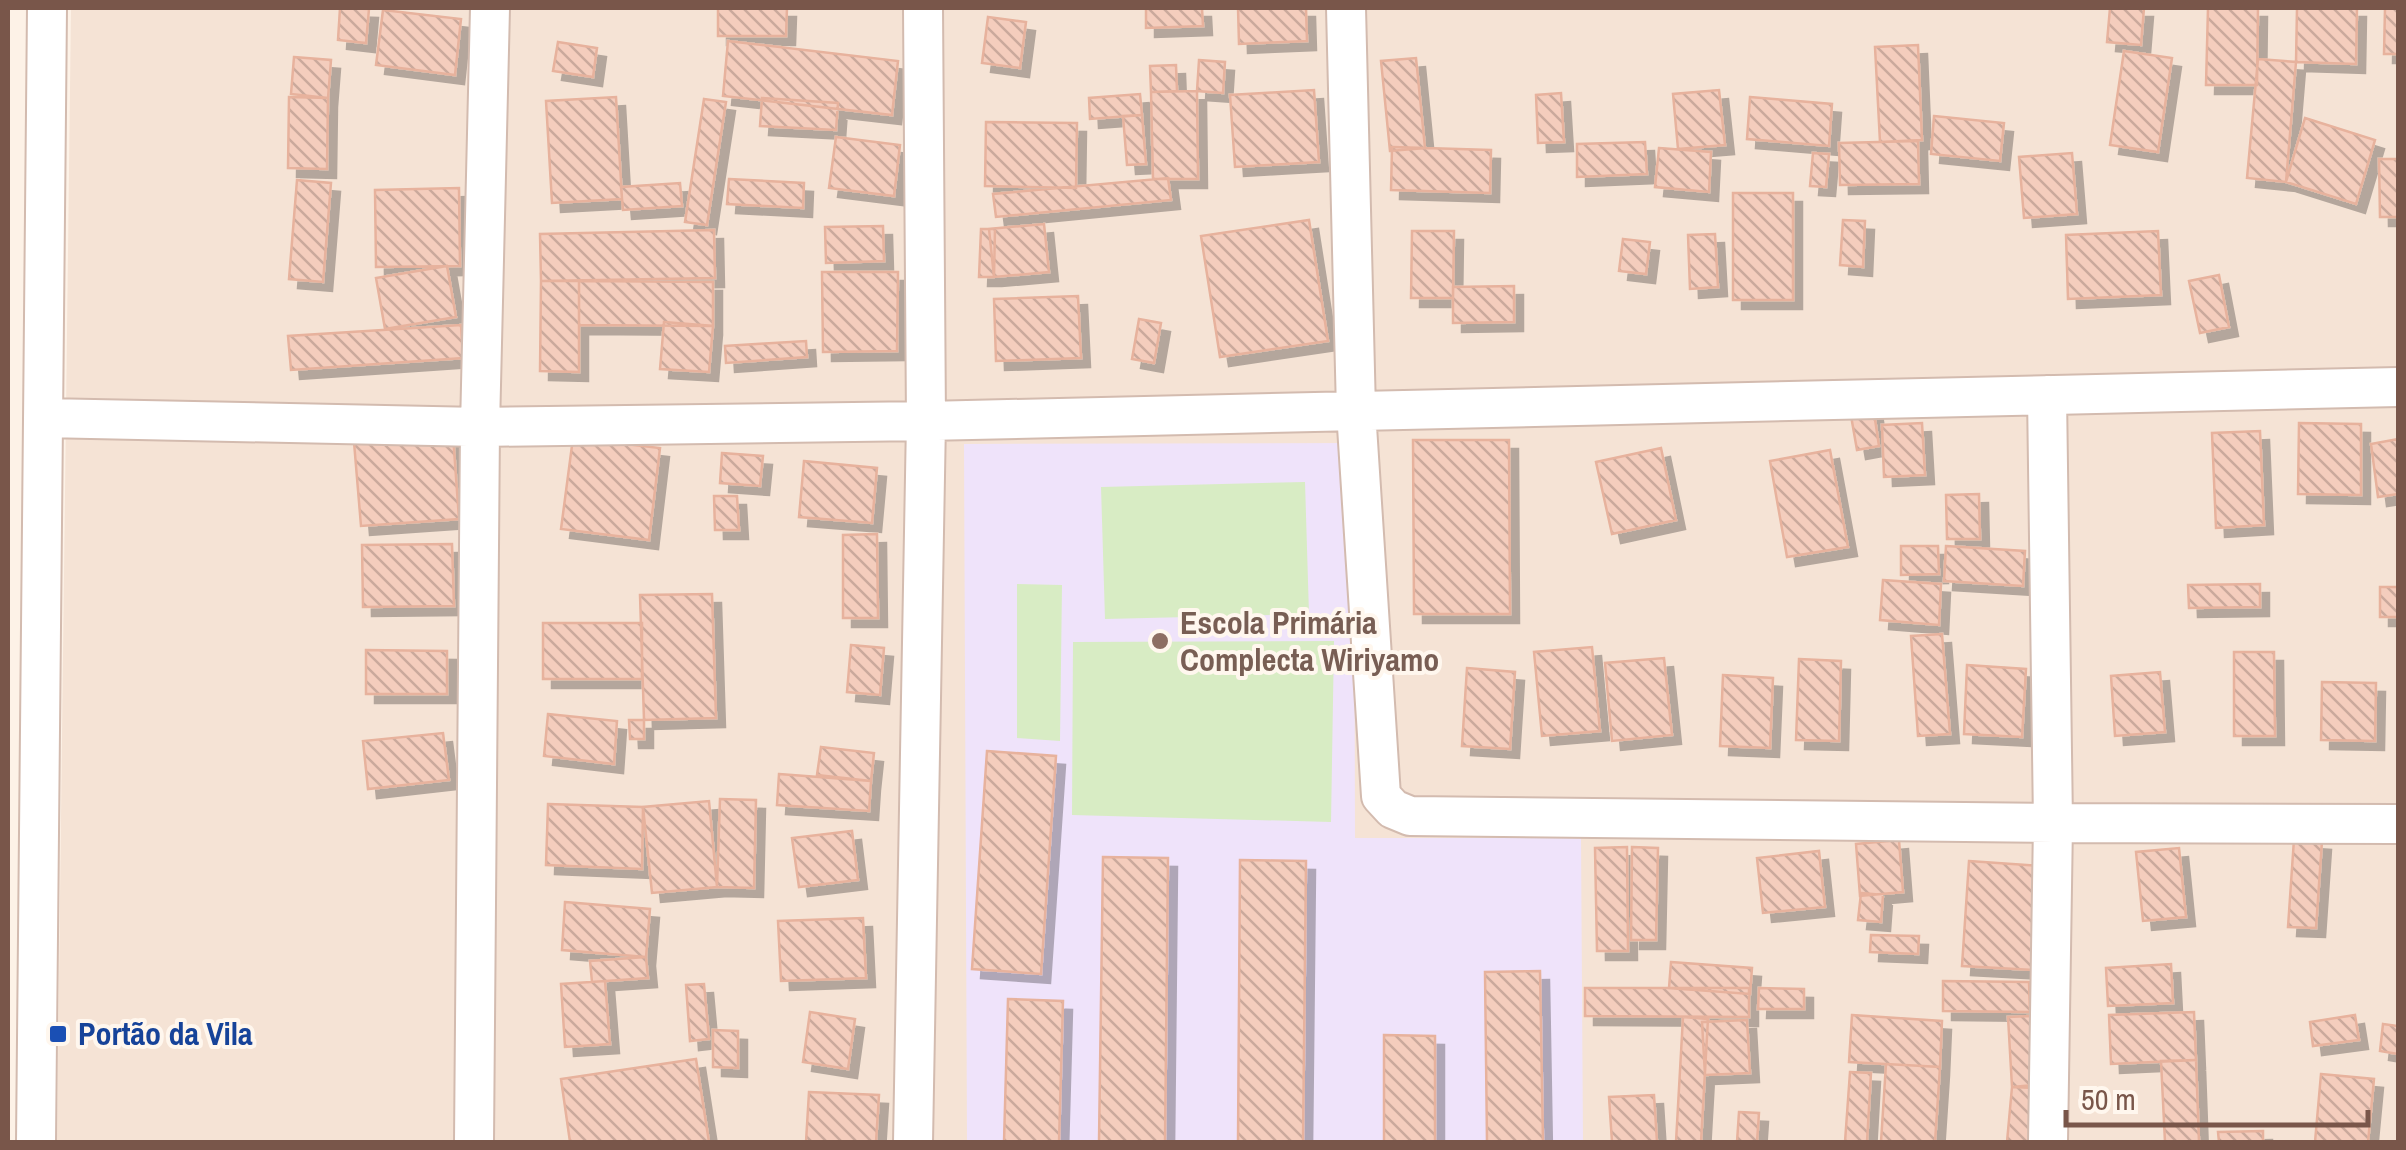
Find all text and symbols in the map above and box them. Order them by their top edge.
place label: Escola Primária Complecta Wiriyamo [1180,601,1439,681]
marker: Escola Primária Complecta Wiriyamo [1149,630,1171,652]
place label: Portão da Vila [78,1012,253,1055]
marker: Portão da Vila [47,1023,69,1045]
scale bar [2066,1065,2368,1127]
text: 50 m [2081,1079,2136,1119]

